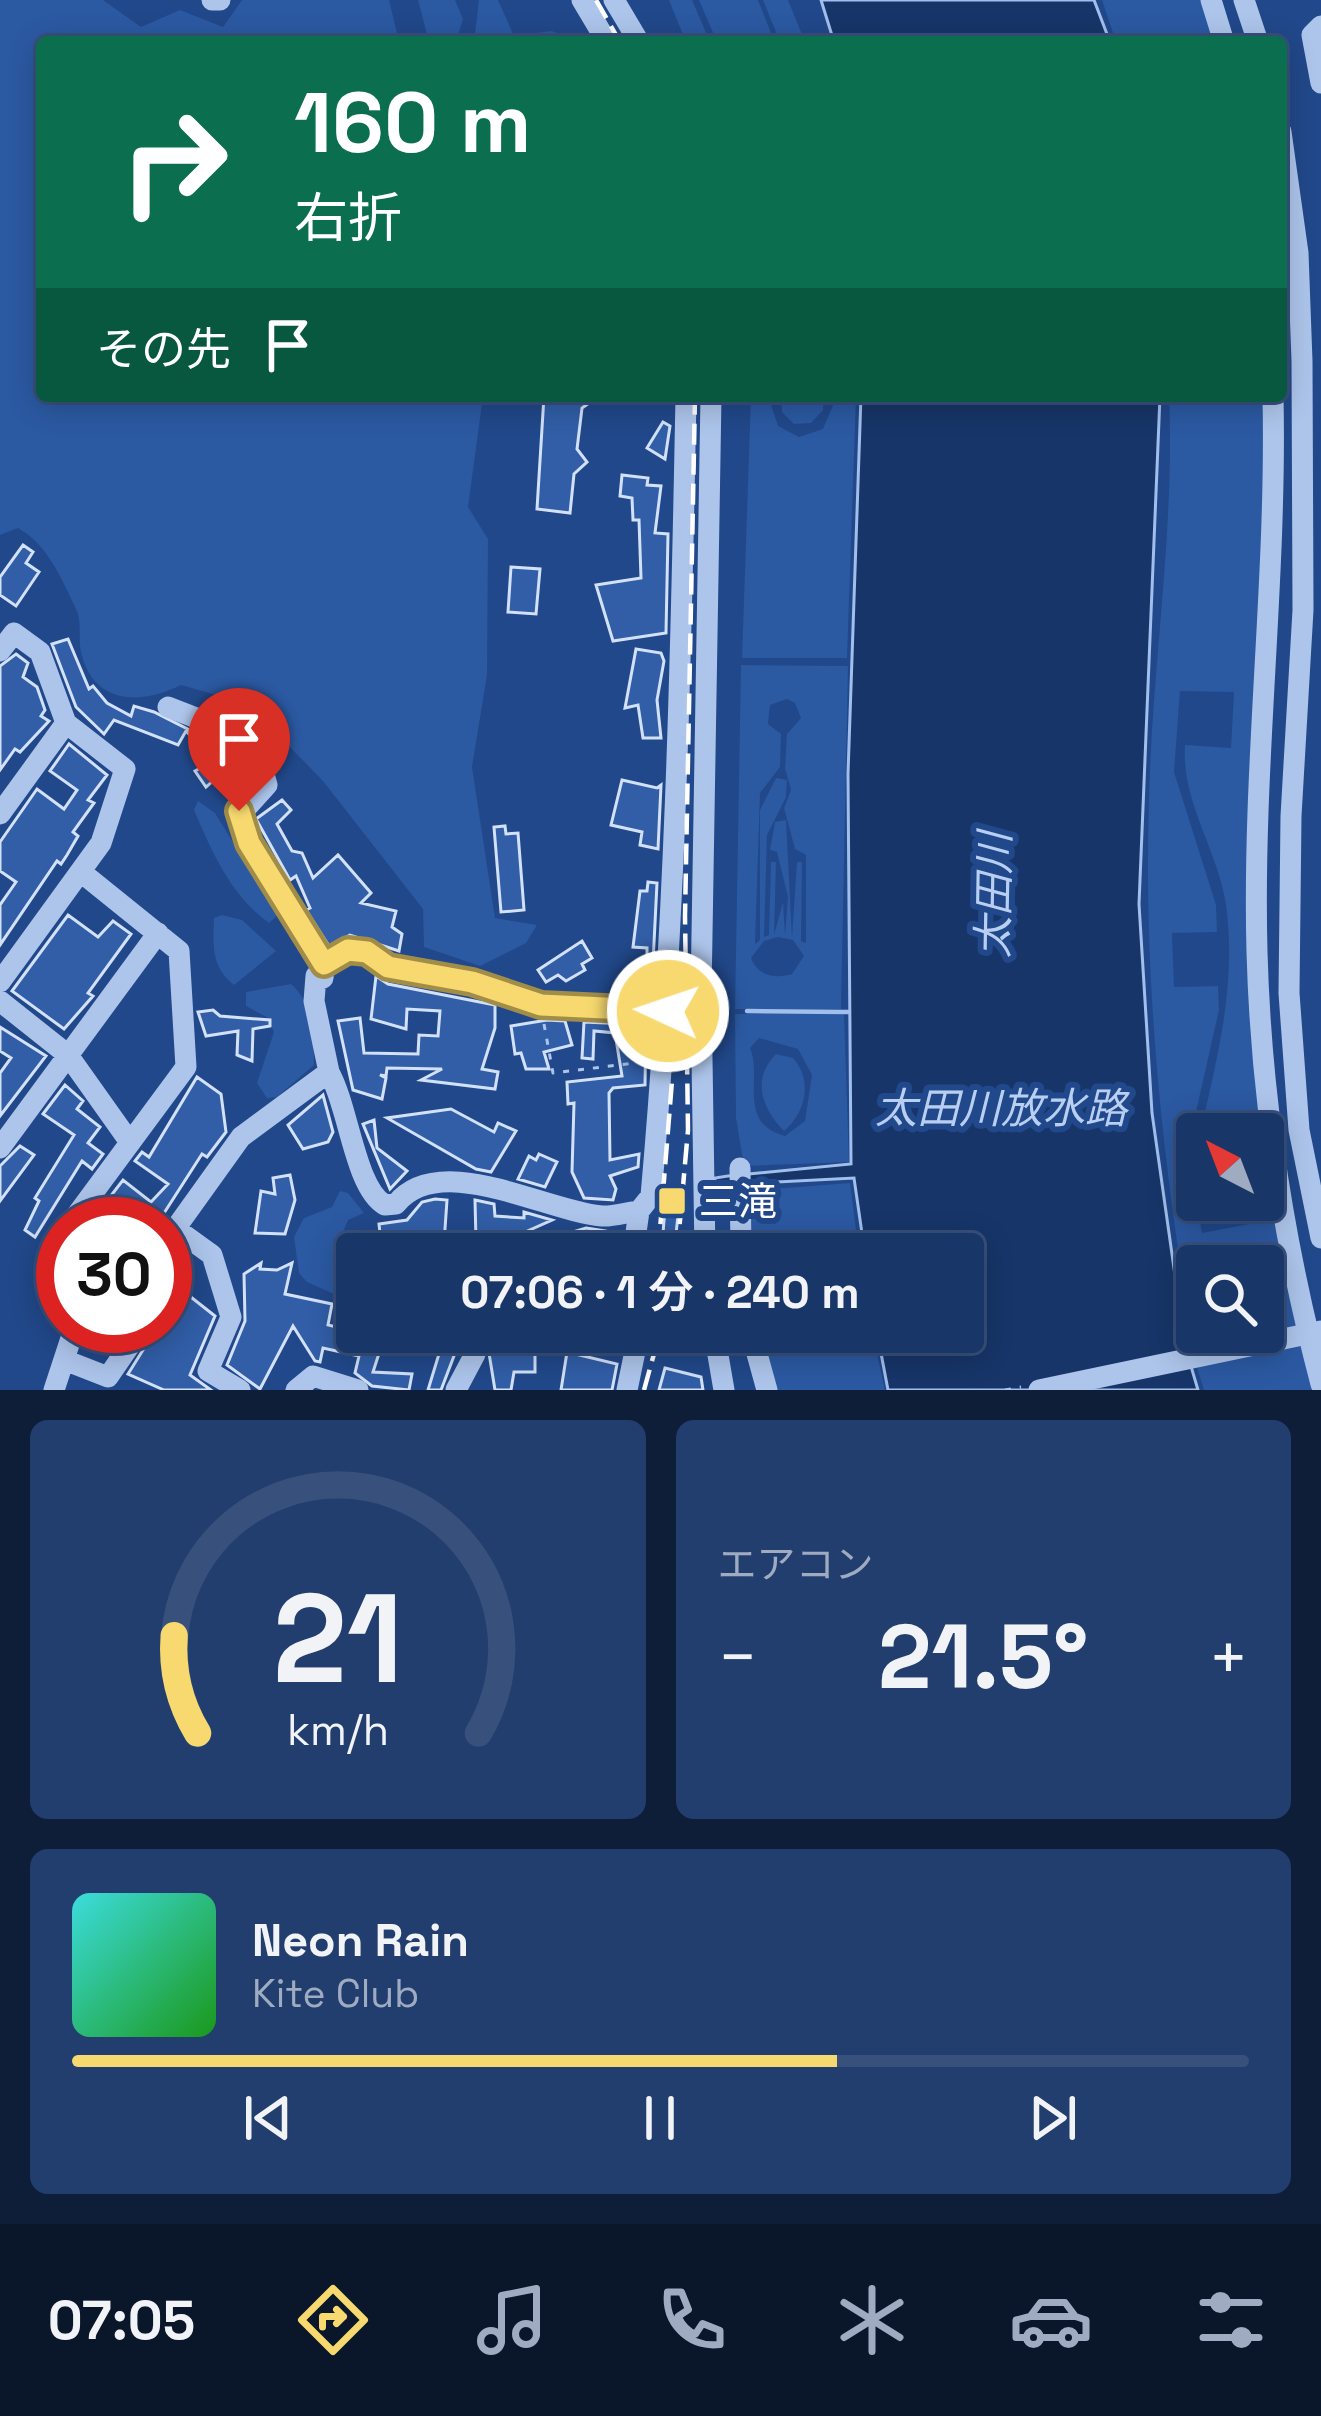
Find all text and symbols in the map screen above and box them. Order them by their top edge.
text: 160 m [294,69,531,177]
icon: right [96,84,252,240]
text: 右折 [294,184,402,253]
icon: arrive [255,312,321,378]
text: その先 [96,321,231,378]
pin [188,688,290,811]
icon: arrive [206,706,272,772]
water label: 太田川 [966,828,1022,958]
position arrow [605,948,731,1074]
water label: 太田川放水路 [875,1082,1130,1135]
north arrow [1176,1113,1284,1221]
map controls [1176,1113,1284,1353]
place label: 三滝 [699,1177,777,1226]
marker: 三滝 [656,1185,688,1217]
speed limit sign: 30 [36,1197,192,1353]
button: search [1176,1245,1284,1353]
text: 07:06 · 1 分 · 240 m [460,1264,860,1321]
text: エアコン [718,1540,874,1589]
text: 21 [272,1559,403,1718]
text: 21.5° [878,1599,1088,1714]
text: − [718,1615,758,1699]
text: + [1208,1615,1249,1699]
text: km/h [287,1702,389,1757]
text: Neon Rain [252,1912,469,1969]
text: Kite Club [252,1969,419,2018]
icon: previous [235,2085,301,2151]
icon: pause [627,2085,693,2151]
icon: next [1020,2085,1086,2151]
icon: directions [291,2278,375,2362]
icon: music [470,2278,554,2362]
icon: phone [650,2278,734,2362]
icon: climate [830,2278,914,2362]
icon: car [1009,2278,1093,2362]
icon: filters [1189,2278,1273,2362]
text: 07:05 [48,2286,195,2355]

